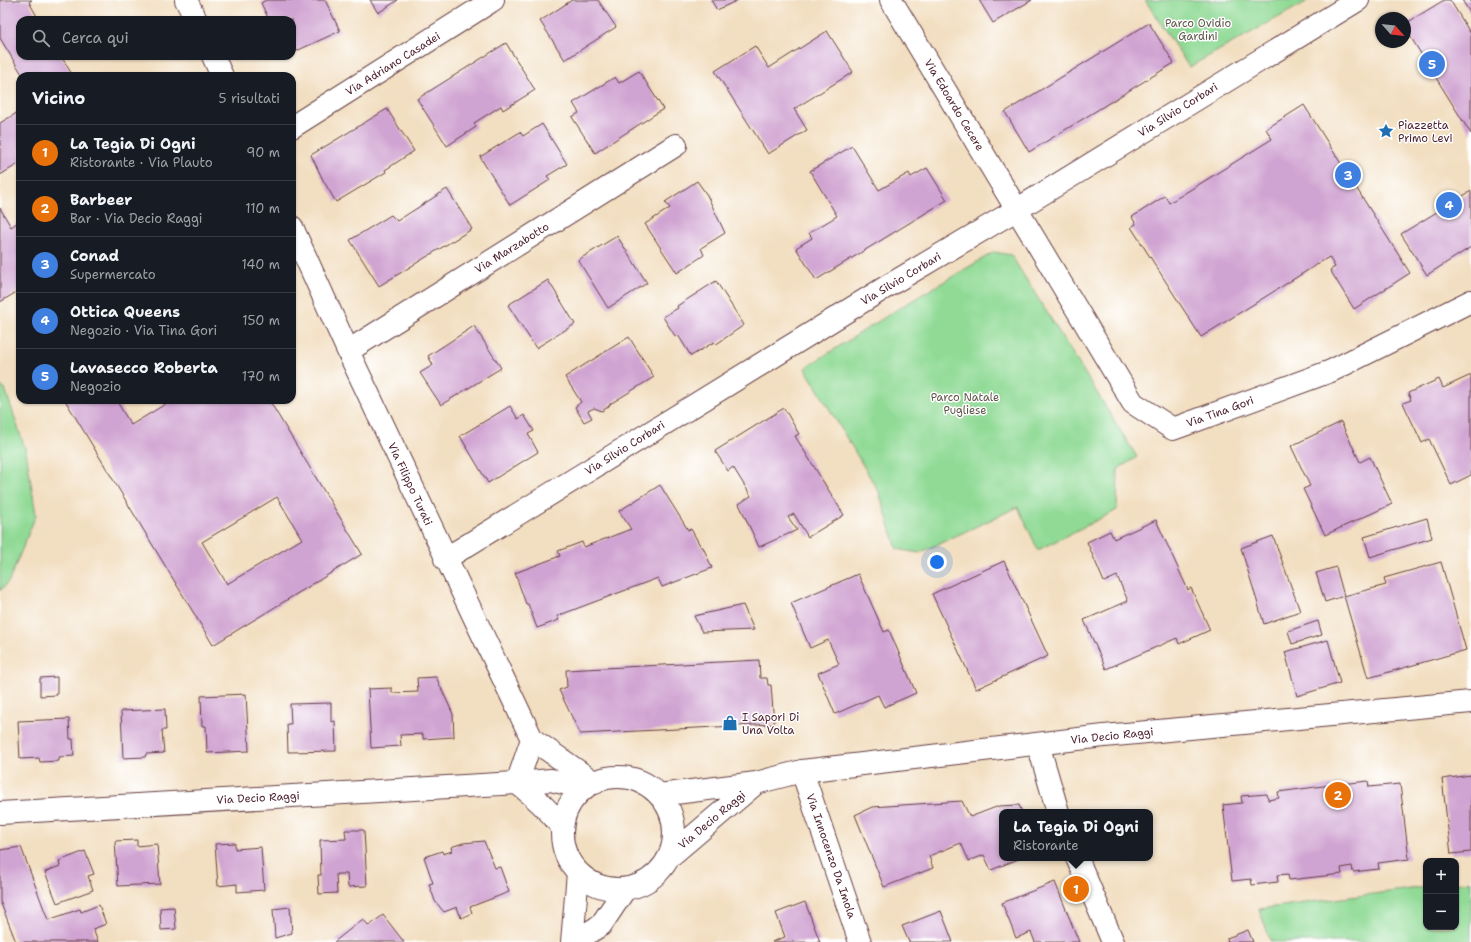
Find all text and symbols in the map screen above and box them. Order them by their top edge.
north arrow [1375,12,1411,48]
search box [16,16,296,60]
park label: Parco Ovidio Gardini [1165,16,1231,44]
icon: search [30,27,52,49]
text: Cerca qui [62,28,129,48]
street label: Via Adriano Casadei [343,29,443,99]
pin: 5 [1419,49,1445,79]
street label: Via Edoardo Cecere [921,56,987,154]
street label: Via Silvio Corbari [1135,79,1221,141]
text: Vicino [32,87,85,109]
text: 5 risultati [219,90,280,107]
place label: Piazzetta Primo Levi [1398,118,1453,146]
place icon: Piazzetta Primo Levi [1377,122,1395,140]
text: La Tegia Di Ogni [70,134,196,154]
text: 1 [42,144,48,161]
text: 90 m [246,144,280,161]
text: Ristorante · Via Plauto [70,154,213,171]
pin: 3 [1335,160,1361,190]
text: Barbeer [70,190,132,210]
pin: 4 [1436,190,1462,220]
text: 2 [40,200,50,217]
text: 110 m [245,200,280,217]
text: Bar · Via Decio Raggi [70,210,203,227]
street label: Via Marzabotto [472,219,552,277]
text: Conad [70,246,119,266]
street label: Via Silvio Corbari [858,249,944,309]
text: 3 [40,256,50,273]
text: 140 m [241,256,280,273]
text: Supermercato [70,266,156,283]
text: Ottica Queens [70,302,180,322]
text: 4 [40,312,50,329]
text: 150 m [242,312,280,329]
text: Negozio · Via Tina Gori [70,322,217,339]
text: Lavasecco Roberta [70,358,218,378]
text: 5 [41,368,49,385]
text: 170 m [242,368,280,385]
text: Negozio [70,378,121,395]
park label: Parco Natale Pugliese [931,390,999,418]
street label: Via Tina Gori [1184,393,1256,431]
street label: Via Silvio Corbari [582,417,668,479]
street label: Via Filippo Turati [384,440,436,528]
your location [927,552,947,572]
place label: I Sapori Di Una Volta [742,710,799,738]
shop icon: I Sapori Di Una Volta [721,714,739,732]
street label: Via Decio Raggi [1070,724,1154,748]
pin: 2 [1325,780,1351,810]
street label: Via Decio Raggi [675,787,749,853]
street label: Via Decio Raggi [216,788,300,808]
street label: Via Innocenzo Da Imola [803,792,859,921]
popup [999,809,1153,861]
text: La Tegia Di Ogni [1013,817,1139,837]
text: Ristorante [1013,837,1079,854]
map controls [1423,858,1459,930]
button: + [1423,858,1459,894]
pin: 1 [1063,874,1089,904]
button: − [1423,894,1459,930]

